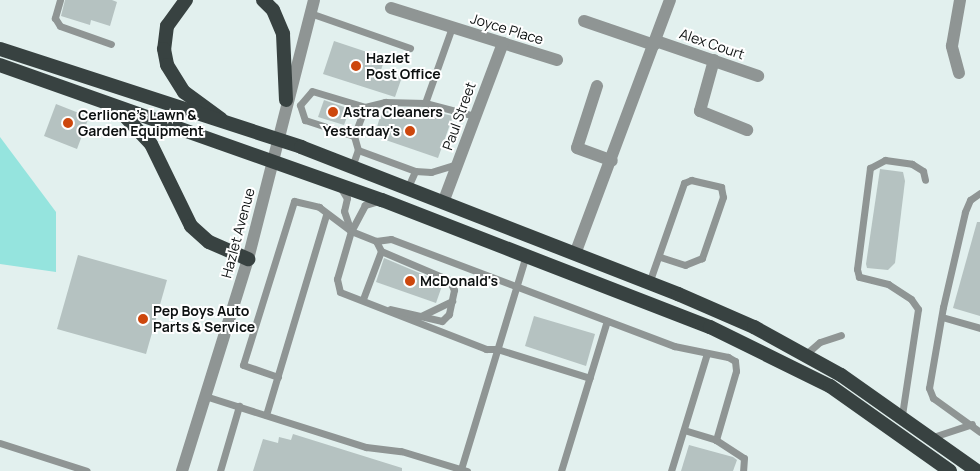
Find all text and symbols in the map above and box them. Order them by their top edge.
street label: Joyce Place [469,10,545,48]
street label: Alex Court [677,25,747,63]
place label: Hazlet Post Office [366,50,441,82]
marker: Hazlet Post Office [350,60,362,72]
street label: Paul Street [439,80,479,152]
place label: Astra Cleaners [343,104,443,120]
marker: Astra Cleaners [327,106,339,118]
place label: Cerlione's Lawn & Garden Equipment [78,107,204,140]
marker: Cerlione's Lawn & Garden Equipment [62,117,74,129]
place label: Yesterday's [323,123,400,139]
marker: Yesterday's [404,125,416,137]
street label: Hazlet Avenue [218,186,258,280]
place label: McDonald's [420,273,498,289]
marker: McDonald's [404,275,416,287]
place label: Pep Boys Auto Parts & Service [153,303,255,336]
marker: Pep Boys Auto Parts & Service [137,313,149,325]

